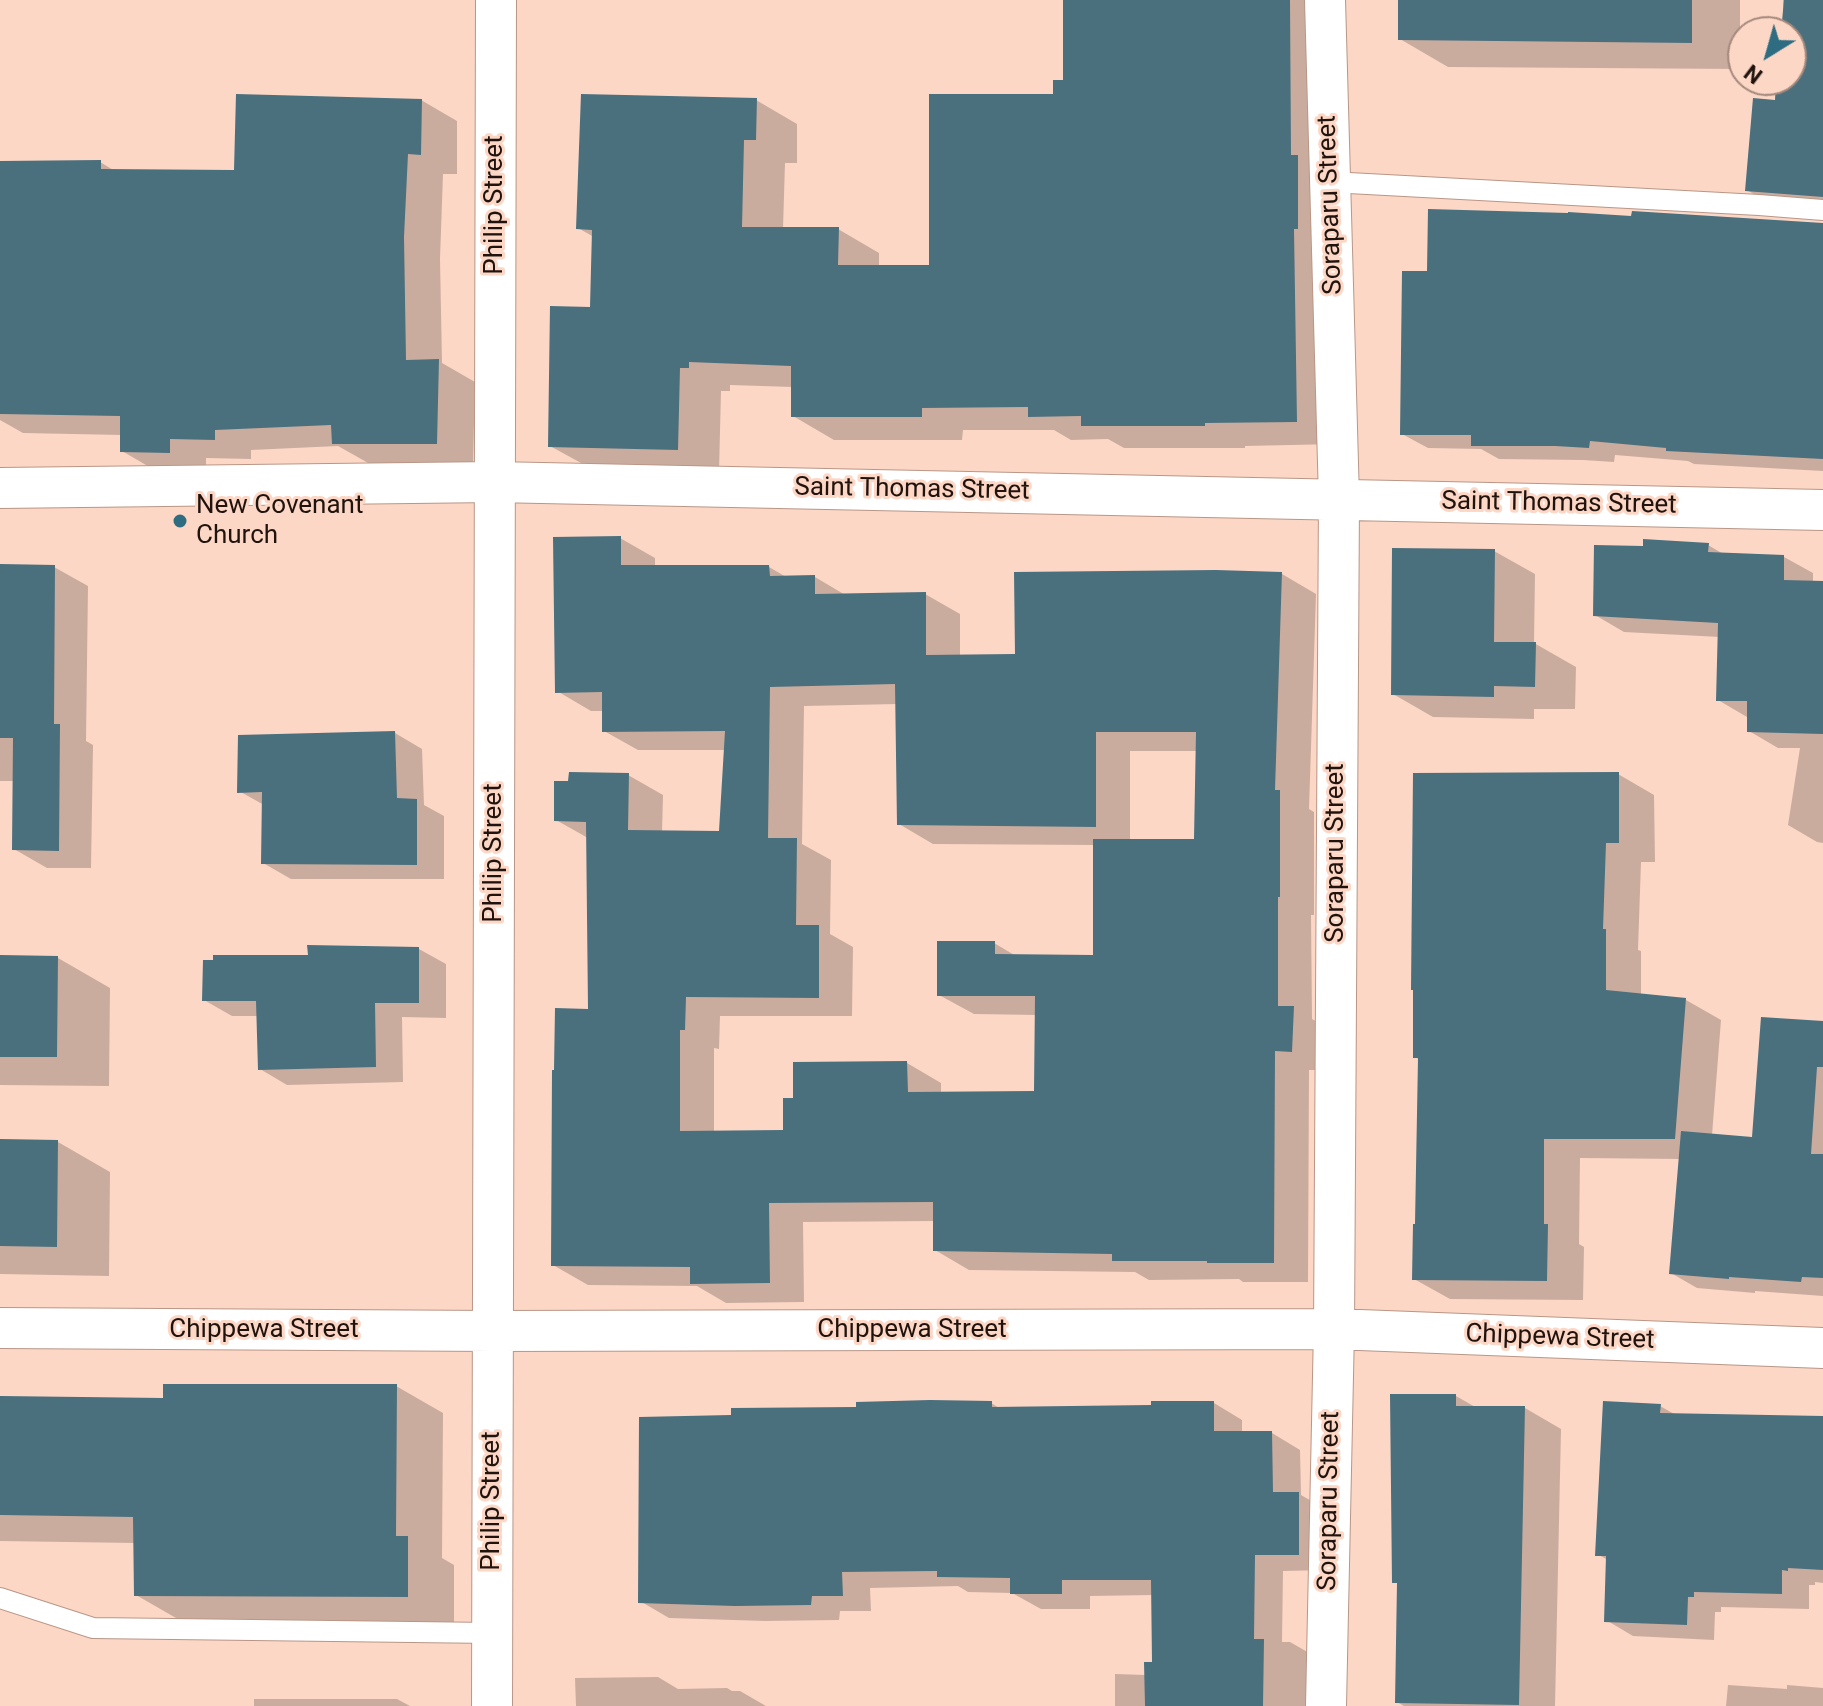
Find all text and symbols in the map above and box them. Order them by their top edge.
north arrow [1727,16,1807,96]
text: N [1740,59,1767,89]
street label: Soraparu Street [1312,115,1350,295]
street label: Philip Street [479,135,511,275]
street label: Saint Thomas Street [794,472,1030,508]
street label: Saint Thomas Street [1441,486,1677,522]
place label: New Covenant Church [196,490,363,552]
marker: New Covenant Church [171,512,189,530]
street label: Soraparu Street [1320,763,1352,943]
street label: Philip Street [478,783,510,923]
street label: Chippewa Street [169,1314,359,1346]
street label: Chippewa Street [817,1314,1007,1346]
street label: Chippewa Street [1465,1319,1655,1357]
street label: Soraparu Street [1313,1411,1347,1591]
street label: Philip Street [476,1431,508,1571]

